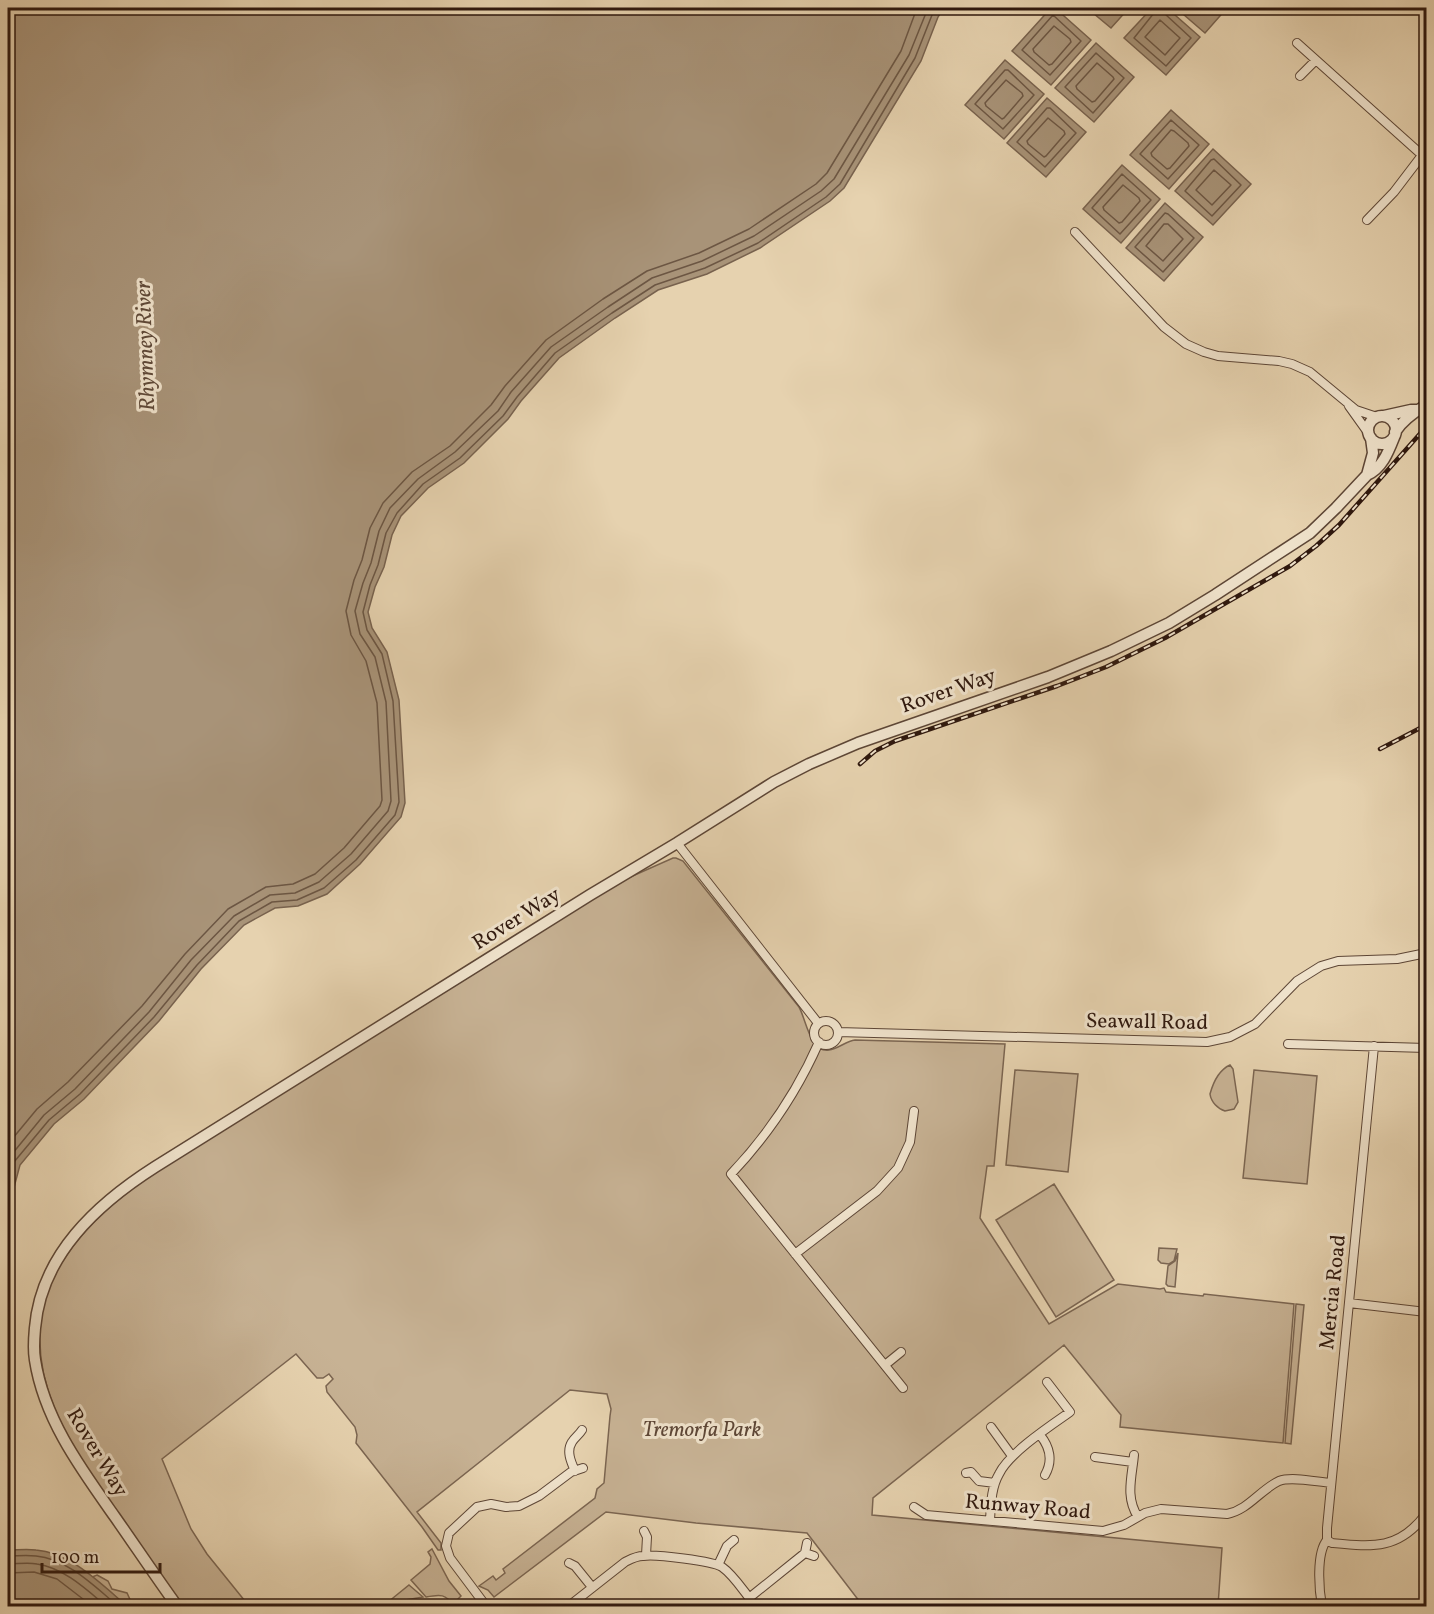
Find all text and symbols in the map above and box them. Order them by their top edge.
water label: Rhymney River [129,279,164,412]
street label: Rover Way [897,661,1001,721]
street label: Rover Way [467,880,567,958]
street label: Seawall Road [1086,1007,1208,1038]
street label: Mercia Road [1313,1233,1354,1351]
street label: Rover Way [59,1403,135,1503]
park label: Tremorfa Park [643,1416,762,1445]
street label: Runway Road [964,1488,1092,1527]
scale bar [42,1536,160,1574]
text: 100 m [51,1546,100,1571]

